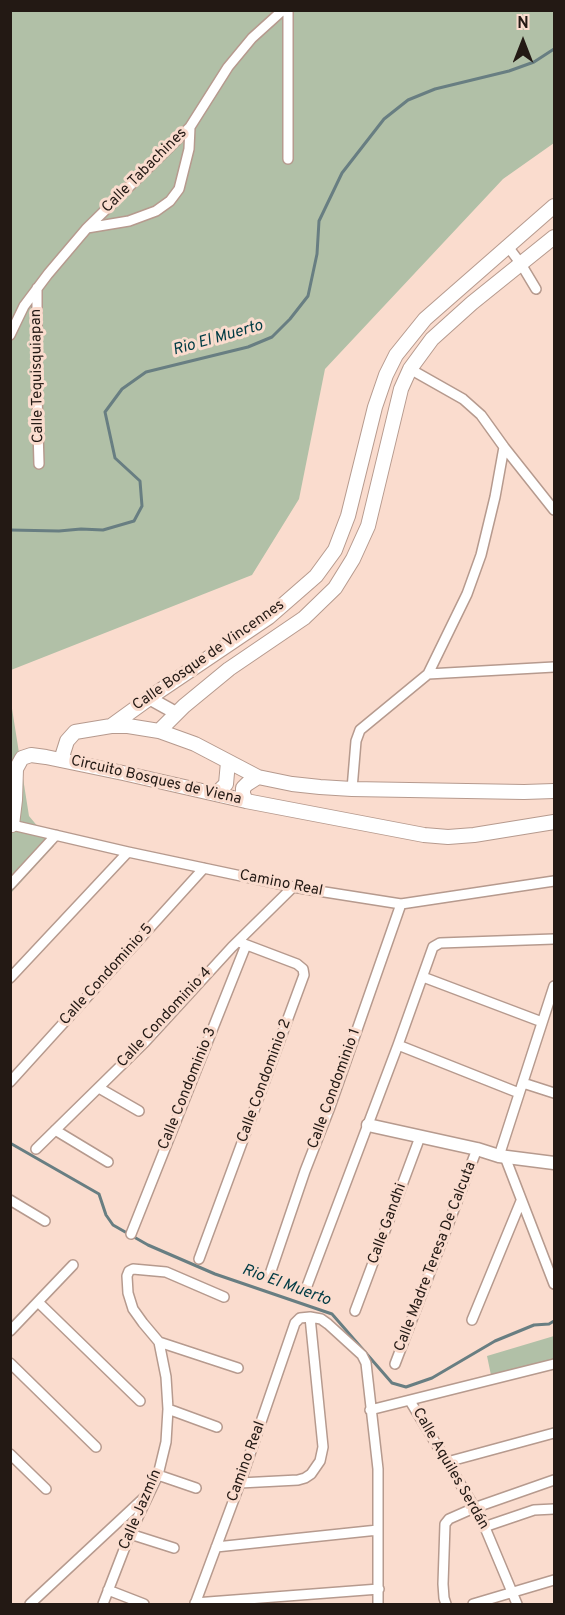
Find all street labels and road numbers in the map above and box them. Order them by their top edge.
street label: Calle Tabachines [99,125,191,217]
street label: Calle Tequisquiapan [28,309,48,443]
street label: Calle Bosque de Vincennes [130,597,288,715]
street label: Circuito Bosques de Viena [69,753,243,809]
street label: Camino Real [238,867,324,901]
street label: Calle Condominio 5 [57,920,157,1030]
street label: Calle Condominio 4 [114,964,216,1072]
street label: Calle Condominio 2 [234,1017,296,1145]
street label: Calle Condominio 3 [155,1025,221,1153]
street label: Calle Condominio 1 [305,1026,365,1152]
street label: Calle Madre Teresa De Calcuta [391,1160,481,1354]
street label: Calle Gandhi [365,1181,411,1267]
street label: Calle Aquiles Serdán [408,1405,492,1533]
street label: Camino Real [224,1419,270,1505]
street label: Calle Jazmín [116,1467,166,1553]

